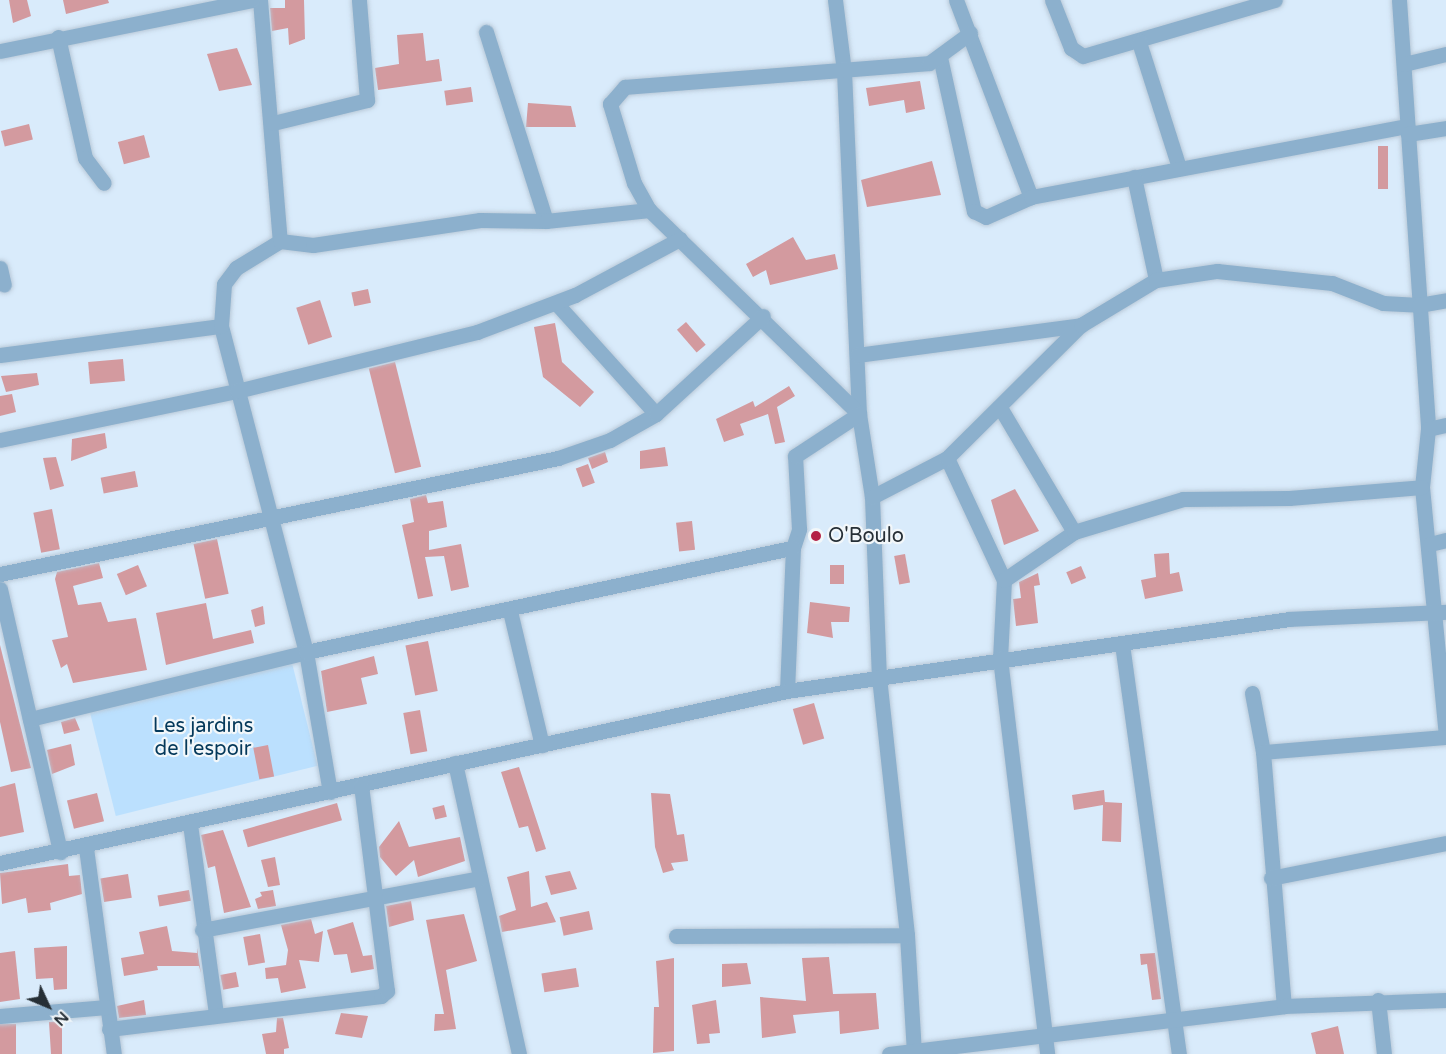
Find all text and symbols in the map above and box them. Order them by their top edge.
place label: O'Boulo [828,524,904,548]
marker: O'Boulo [809,529,823,543]
park label: Les jardins de l'espoir [153,714,253,761]
north arrow [18,976,78,1036]
text: N [49,1007,73,1030]

